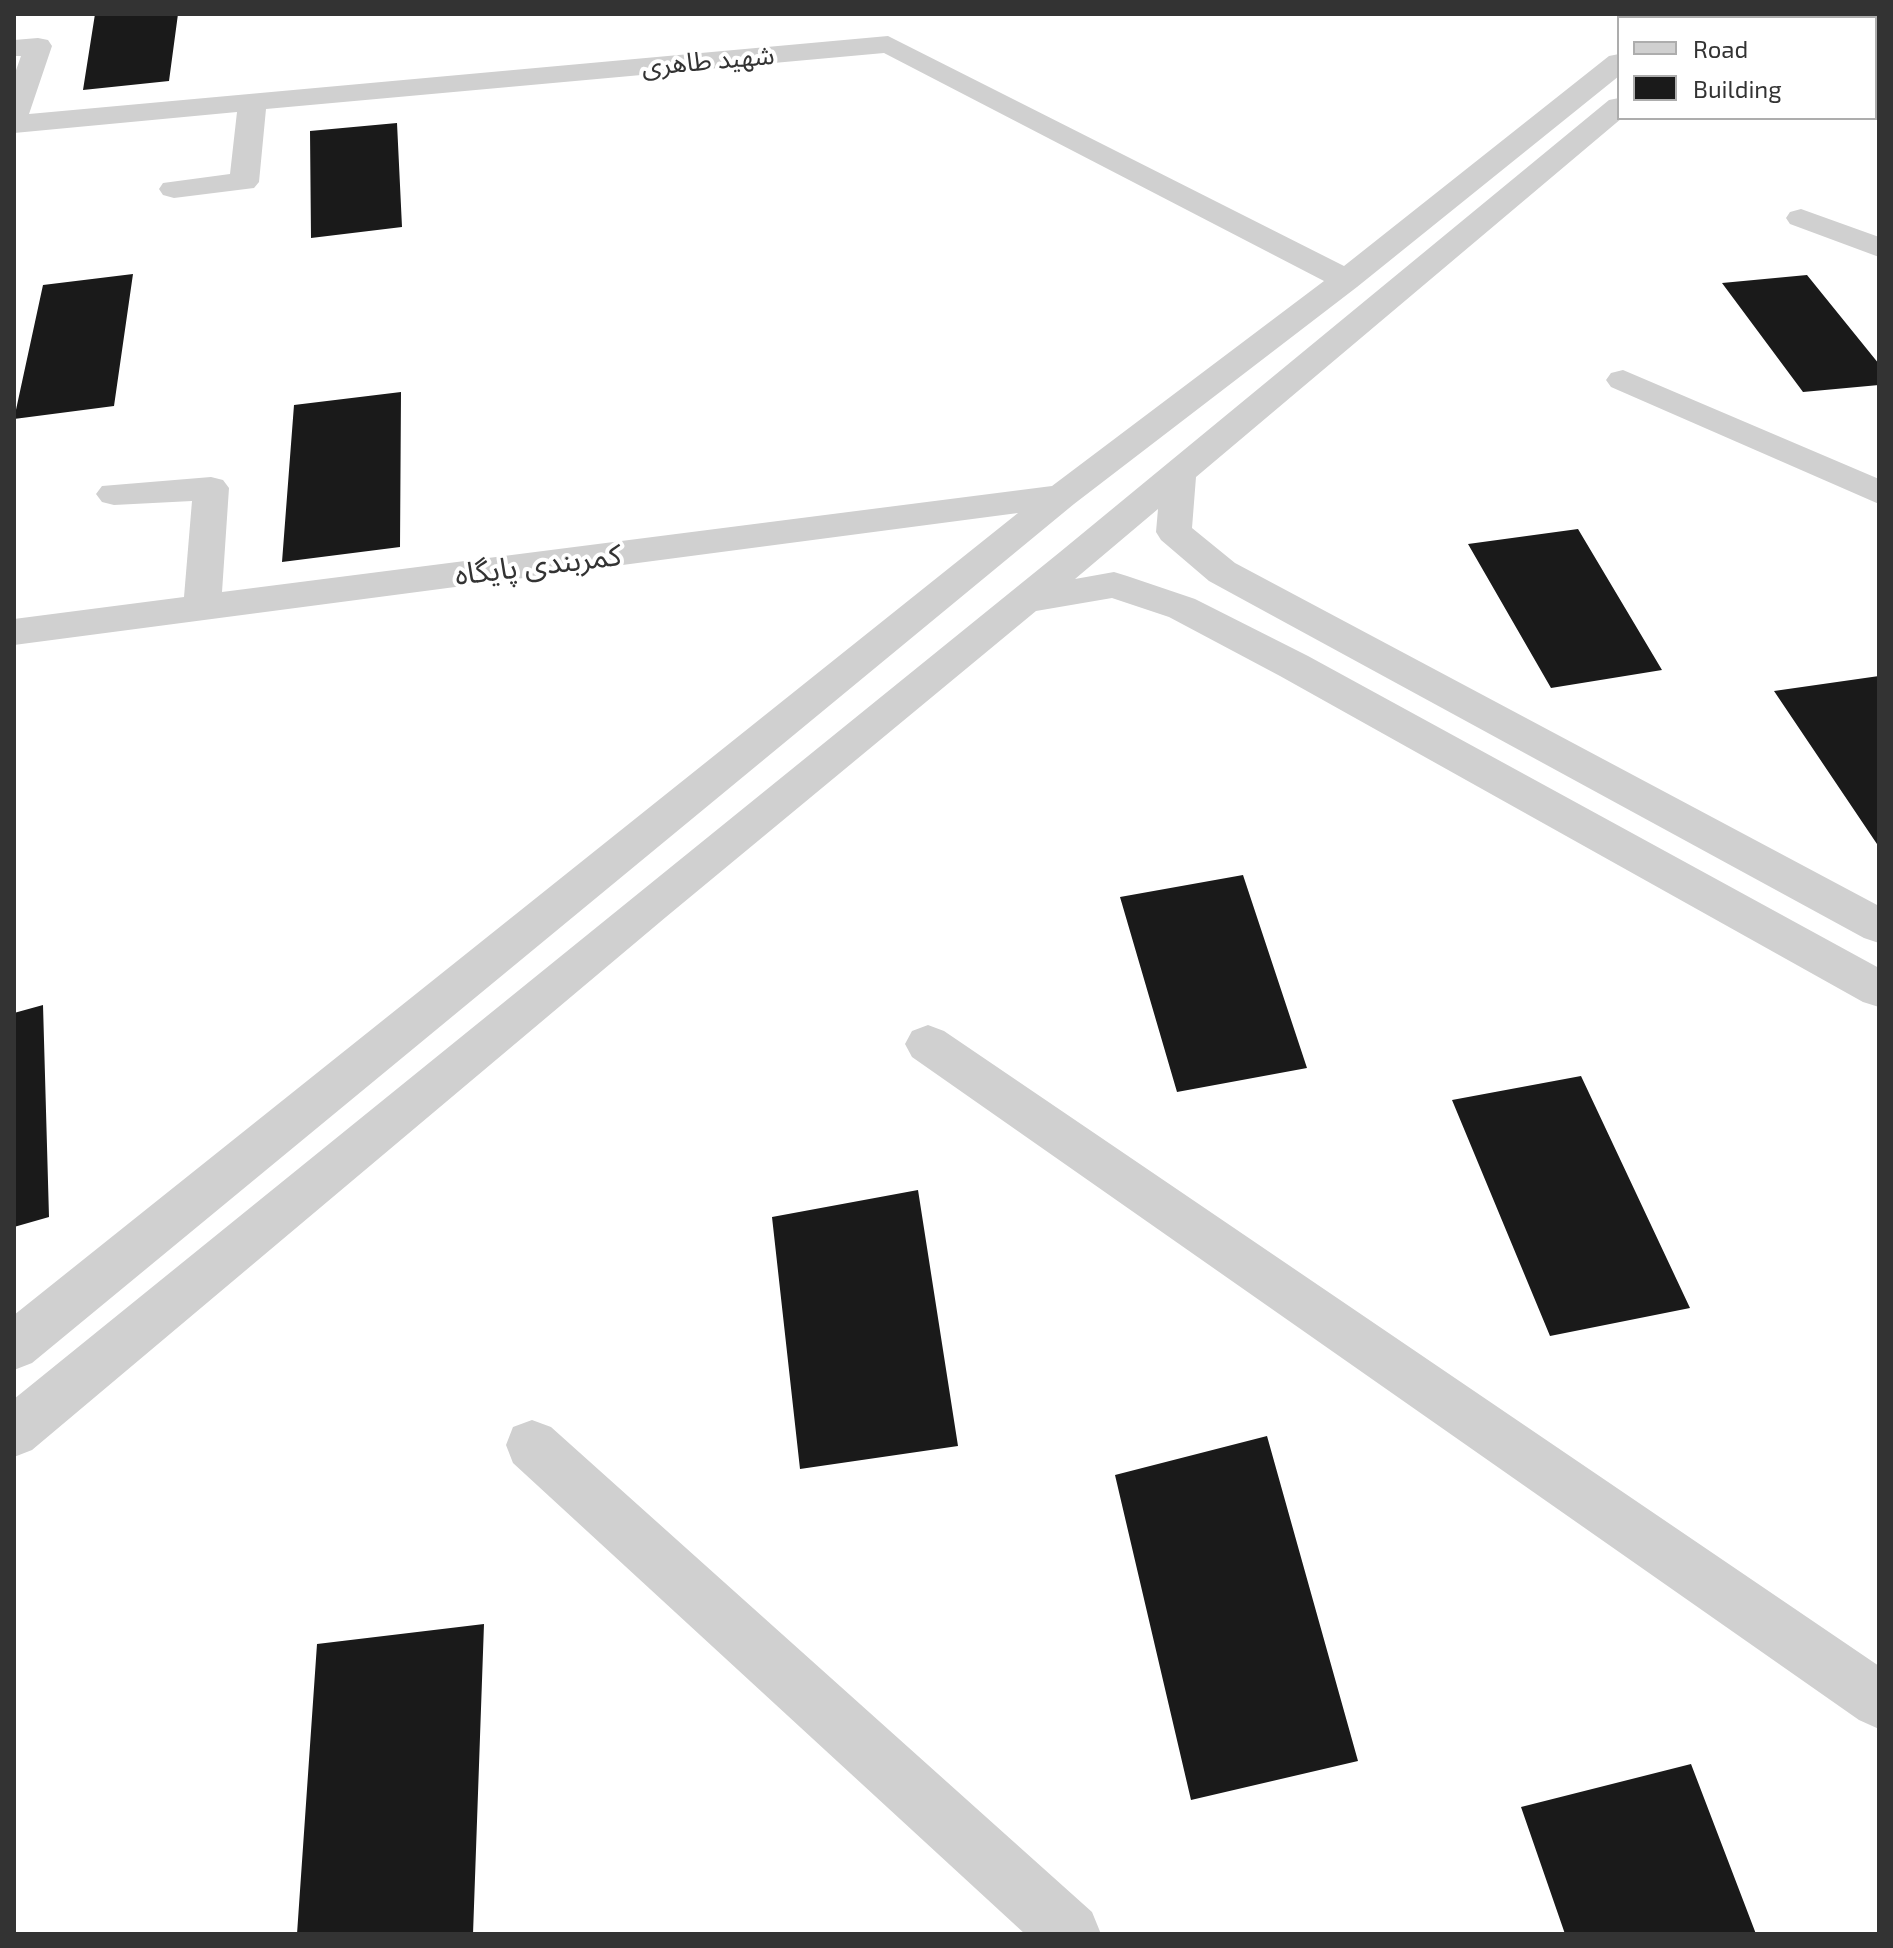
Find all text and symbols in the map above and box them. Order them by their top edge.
legend [1617,16,1877,120]
text: Road [1693,34,1748,63]
street label: شهید طاهری [640,40,776,82]
text: Building [1693,74,1782,103]
street label: کمربندی پایگاه [453,537,623,593]

